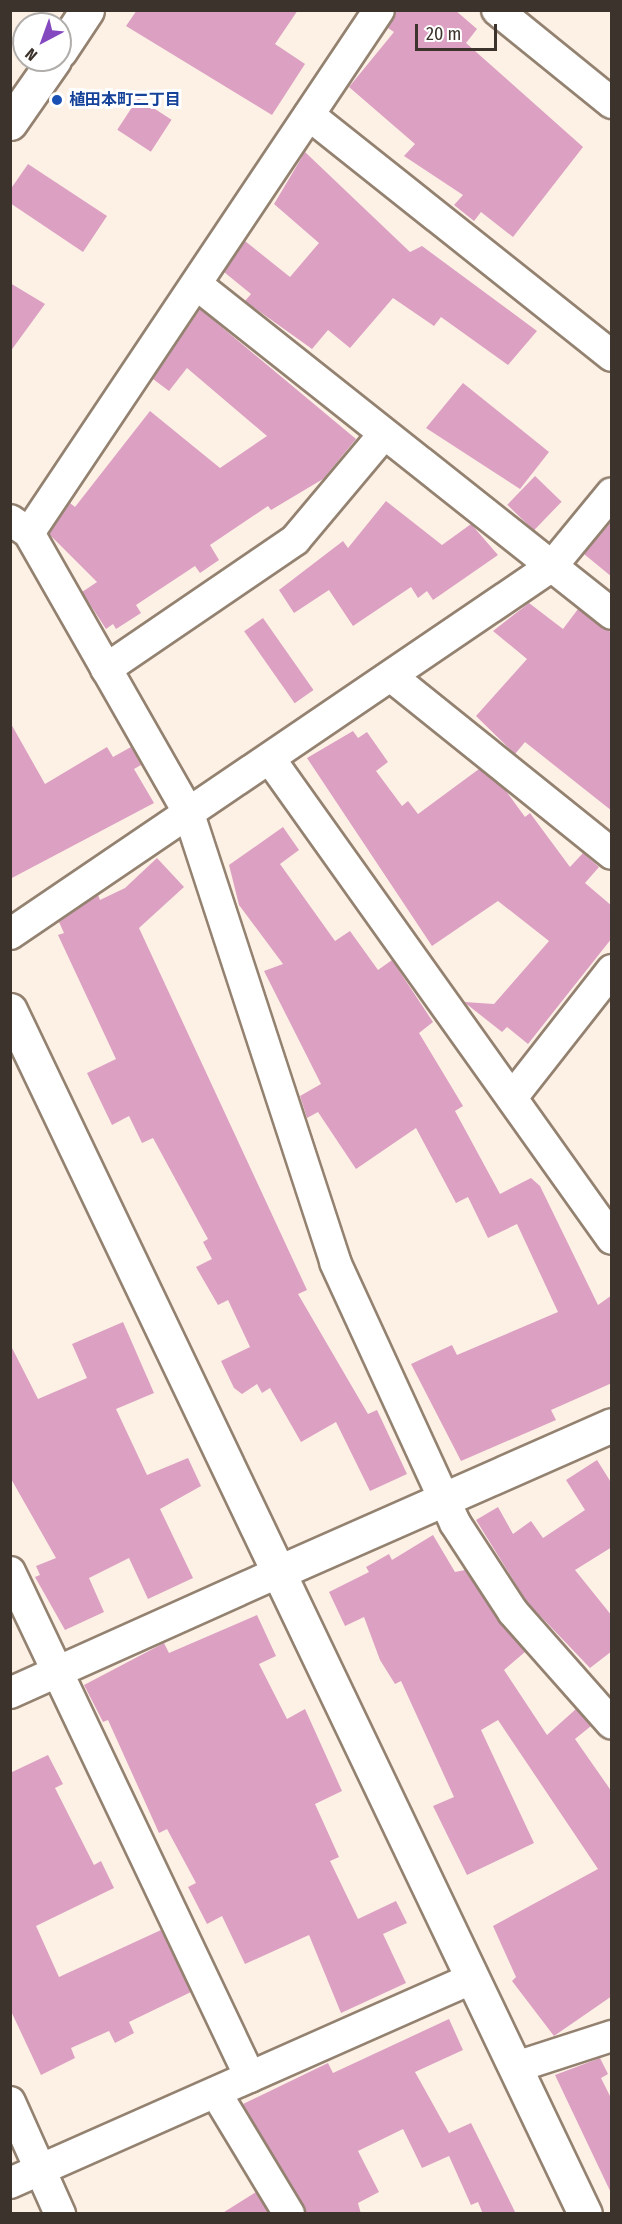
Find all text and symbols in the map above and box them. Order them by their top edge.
north arrow [12,12,72,72]
scale bar [418,12,500,50]
text: 20 m [426,23,461,45]
text: N [21,44,41,65]
place label: 植田本町二丁目 [69,90,181,110]
marker: 植田本町二丁目 [50,93,64,107]

